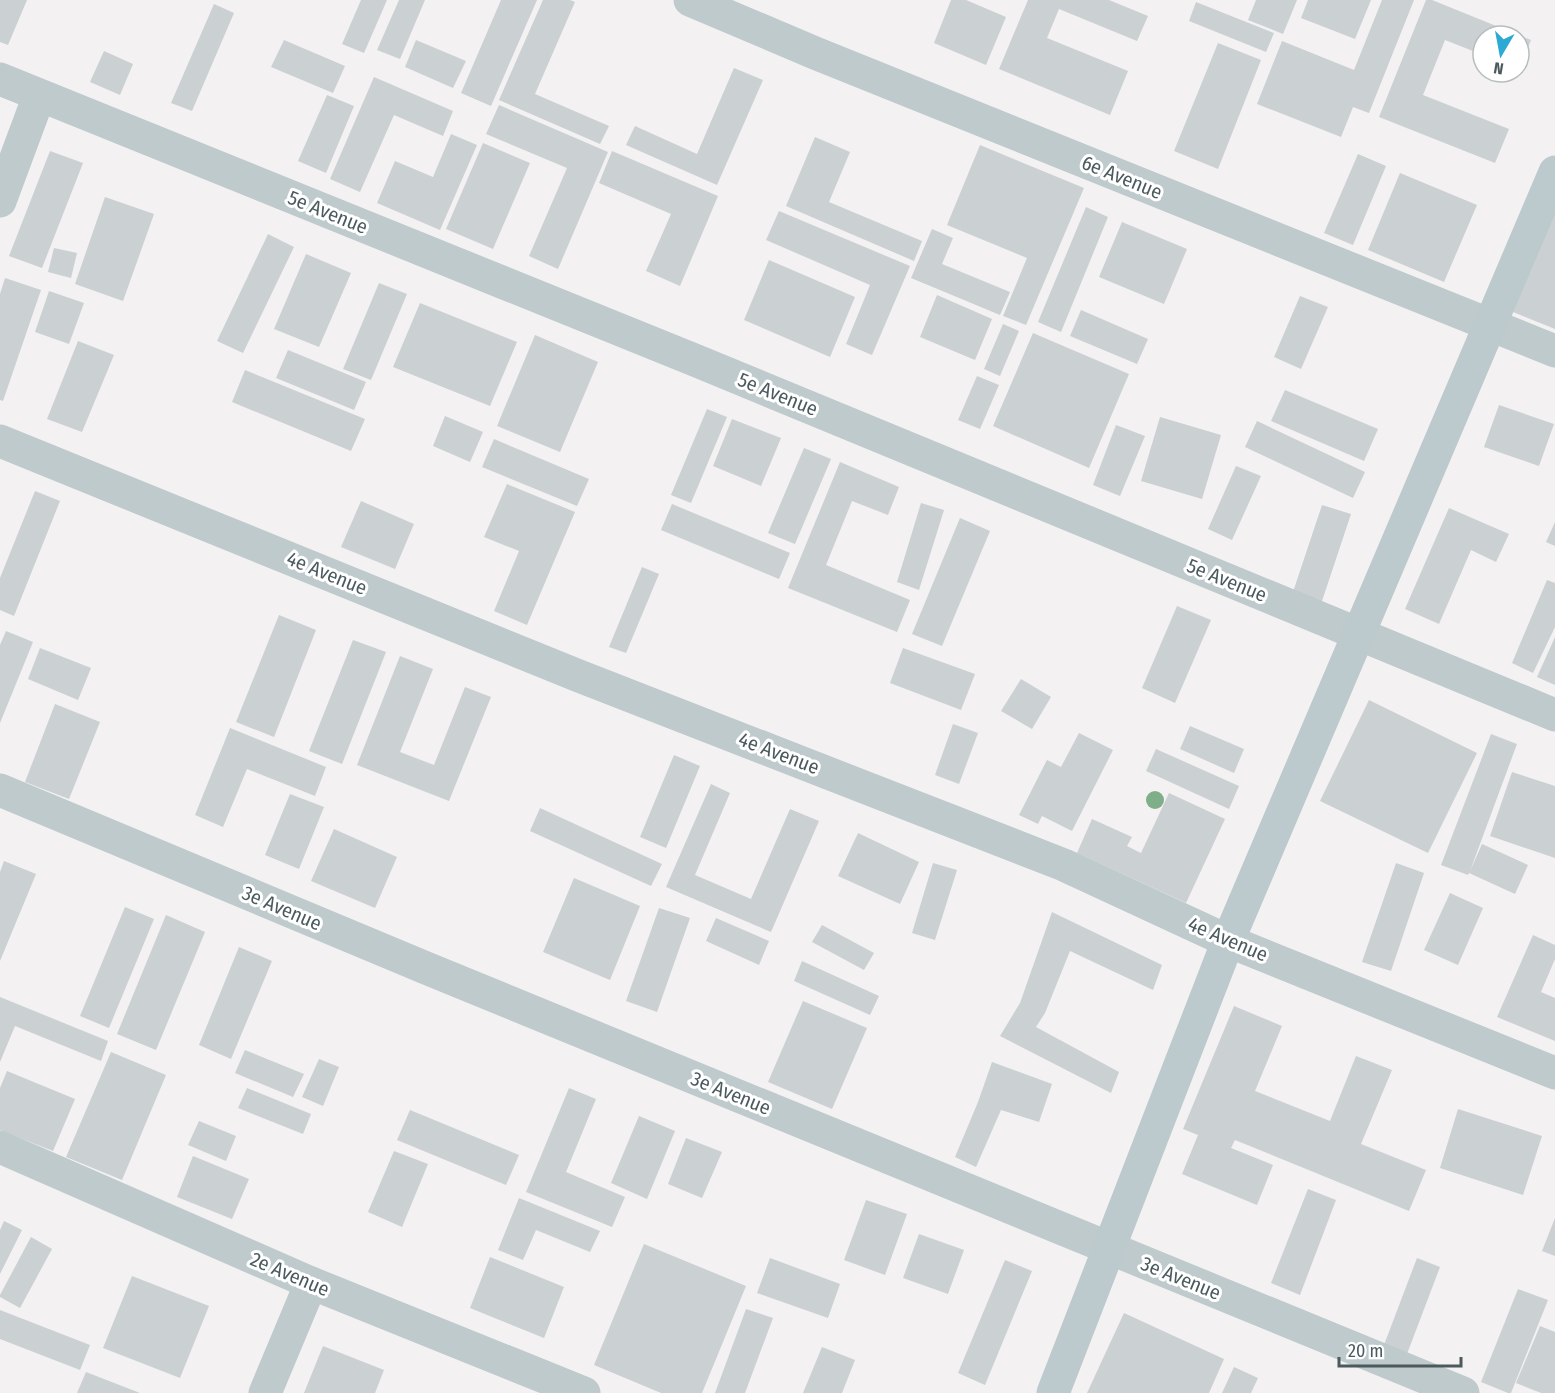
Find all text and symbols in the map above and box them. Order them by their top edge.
north arrow [1471,24,1531,84]
text: N [1492,58,1505,78]
street label: 6e Avenue [1078,150,1166,204]
street label: 5e Avenue [285,185,371,239]
street label: 5e Avenue [735,367,821,421]
street label: 4e Avenue [283,546,371,600]
street label: 5e Avenue [1184,553,1270,607]
street label: 4e Avenue [735,727,823,779]
street label: 3e Avenue [239,881,325,935]
street label: 4e Avenue [1184,911,1272,967]
street label: 3e Avenue [688,1066,774,1120]
street label: 2e Avenue [247,1247,333,1301]
street label: 3e Avenue [1138,1251,1224,1305]
scale bar [1339,1330,1460,1368]
text: 20 m [1348,1340,1383,1362]

